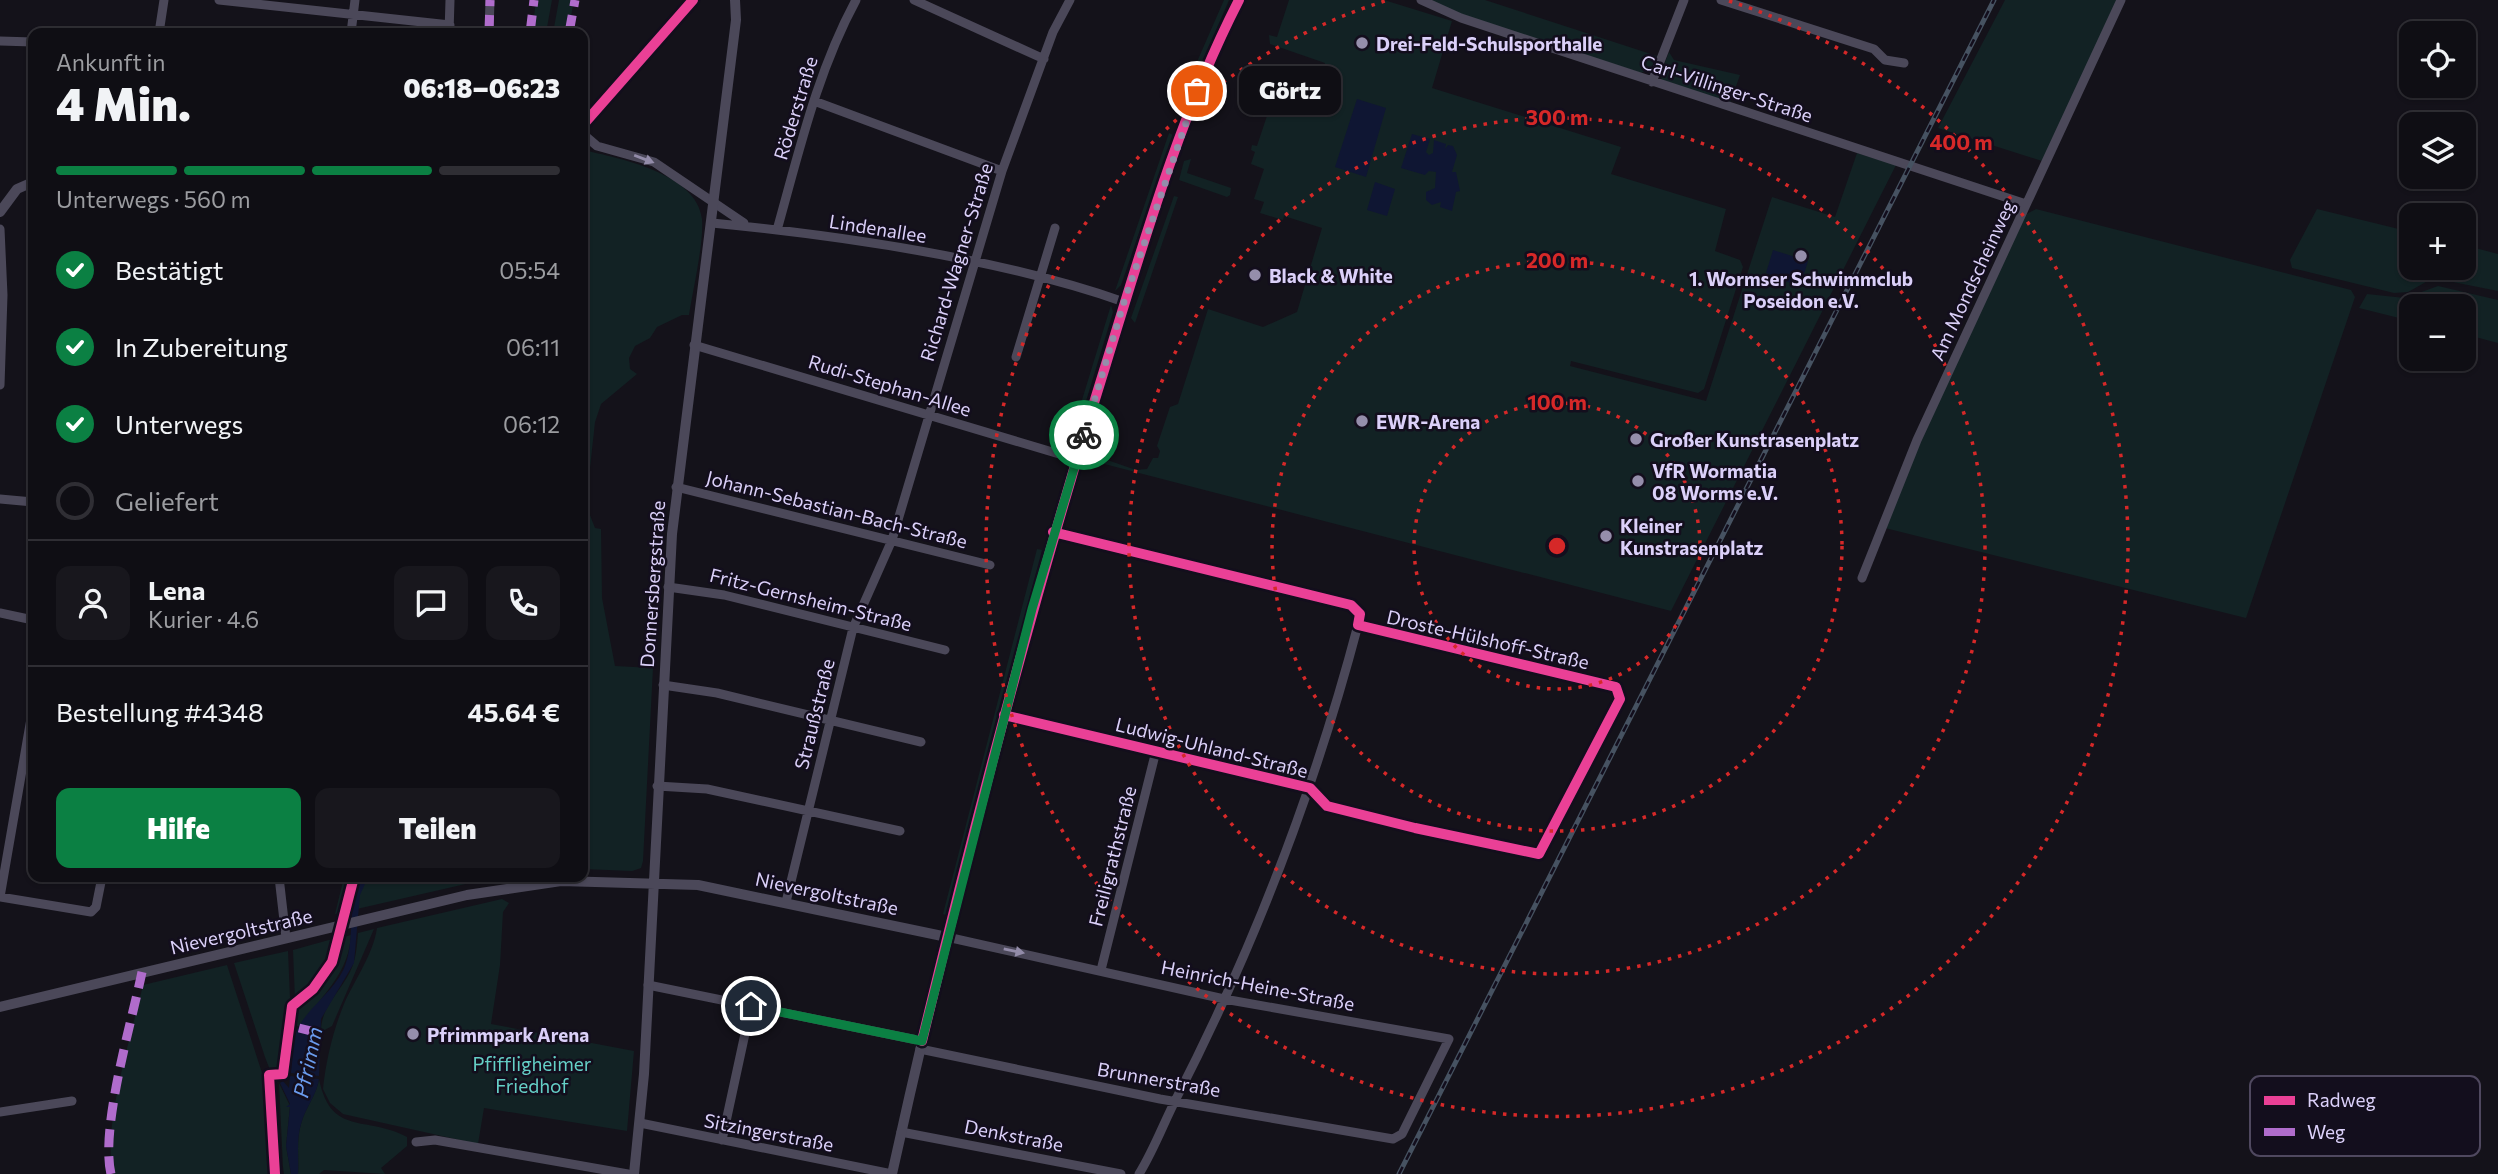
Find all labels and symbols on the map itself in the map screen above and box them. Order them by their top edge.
place label: Drei-Feld-Schulsporthalle [1376,32,1602,55]
marker: Drei-Feld-Schulsporthalle [1354,35,1370,51]
street label: Carl-Villinger-Straße [1638,49,1816,127]
street label: Röderstraße [768,53,822,163]
pin [1167,61,1227,121]
callout: Görtz [1239,66,1340,116]
text: 300 m [1526,104,1588,129]
text: 400 m [1929,129,1993,154]
one-way arrow [634,154,655,165]
street label: Richard-Wagner-Straße [915,160,997,364]
street label: Am Mondscheinweg [1925,196,2019,364]
street label: Lindenallee [828,209,928,247]
text: 200 m [1526,247,1588,272]
marker: 1. Wormser Schwimmclub Poseidon e.V. [1793,248,1809,264]
place label: Black & White [1269,264,1393,287]
marker: Black & White [1247,267,1263,283]
place label: 1. Wormser Schwimmclub Poseidon e.V. [1689,267,1913,312]
street label: Rudi-Stephan-Allee [806,349,974,421]
text: 100 m [1527,389,1587,414]
courier [1049,400,1119,470]
place label: EWR-Arena [1376,410,1480,433]
marker: EWR-Arena [1354,413,1370,429]
place label: Großer Kunstrasenplatz [1650,428,1859,451]
marker: Großer Kunstrasenplatz [1628,431,1644,447]
place label: VfR Wormatia 08 Worms e.V. [1652,459,1778,504]
street label: Johann-Sebastian-Bach-Straße [704,465,970,553]
marker: VfR Wormatia 08 Worms e.V. [1630,473,1646,489]
street label: Donnersbergstraße [635,500,669,668]
place label: Kleiner Kunstrasenplatz [1620,514,1764,559]
marker: Kleiner Kunstrasenplatz [1598,528,1614,544]
centre of rings [1545,534,1569,558]
street label: Fritz-Gernsheim-Straße [708,563,914,635]
street label: Droste-Hülshoff-Straße [1385,605,1591,673]
street label: Straußstraße [789,656,839,772]
street label: Ludwig-Uhland-Straße [1113,712,1311,782]
street label: Freiligrathstraße [1083,783,1141,929]
street label: Nievergoltstraße [754,867,900,919]
street label: Nievergoltstraße [168,903,314,959]
one-way arrow [1003,946,1025,957]
street label: Heinrich-Heine-Straße [1159,955,1357,1015]
pin [721,976,781,1036]
place label: Pfrimmpark Arena [427,1023,589,1046]
water label: Pfrimm [287,1024,327,1100]
marker: Pfrimmpark Arena [405,1026,421,1042]
park label: Pfiffligheimer Friedhof [473,1052,592,1097]
street label: Brunnerstraße [1096,1057,1222,1101]
legend [2250,1076,2480,1156]
text: Radweg [2307,1088,2376,1111]
street label: Sitzingerstraße [702,1108,836,1156]
street label: Denkstraße [962,1114,1066,1156]
text: Weg [2307,1120,2345,1143]

